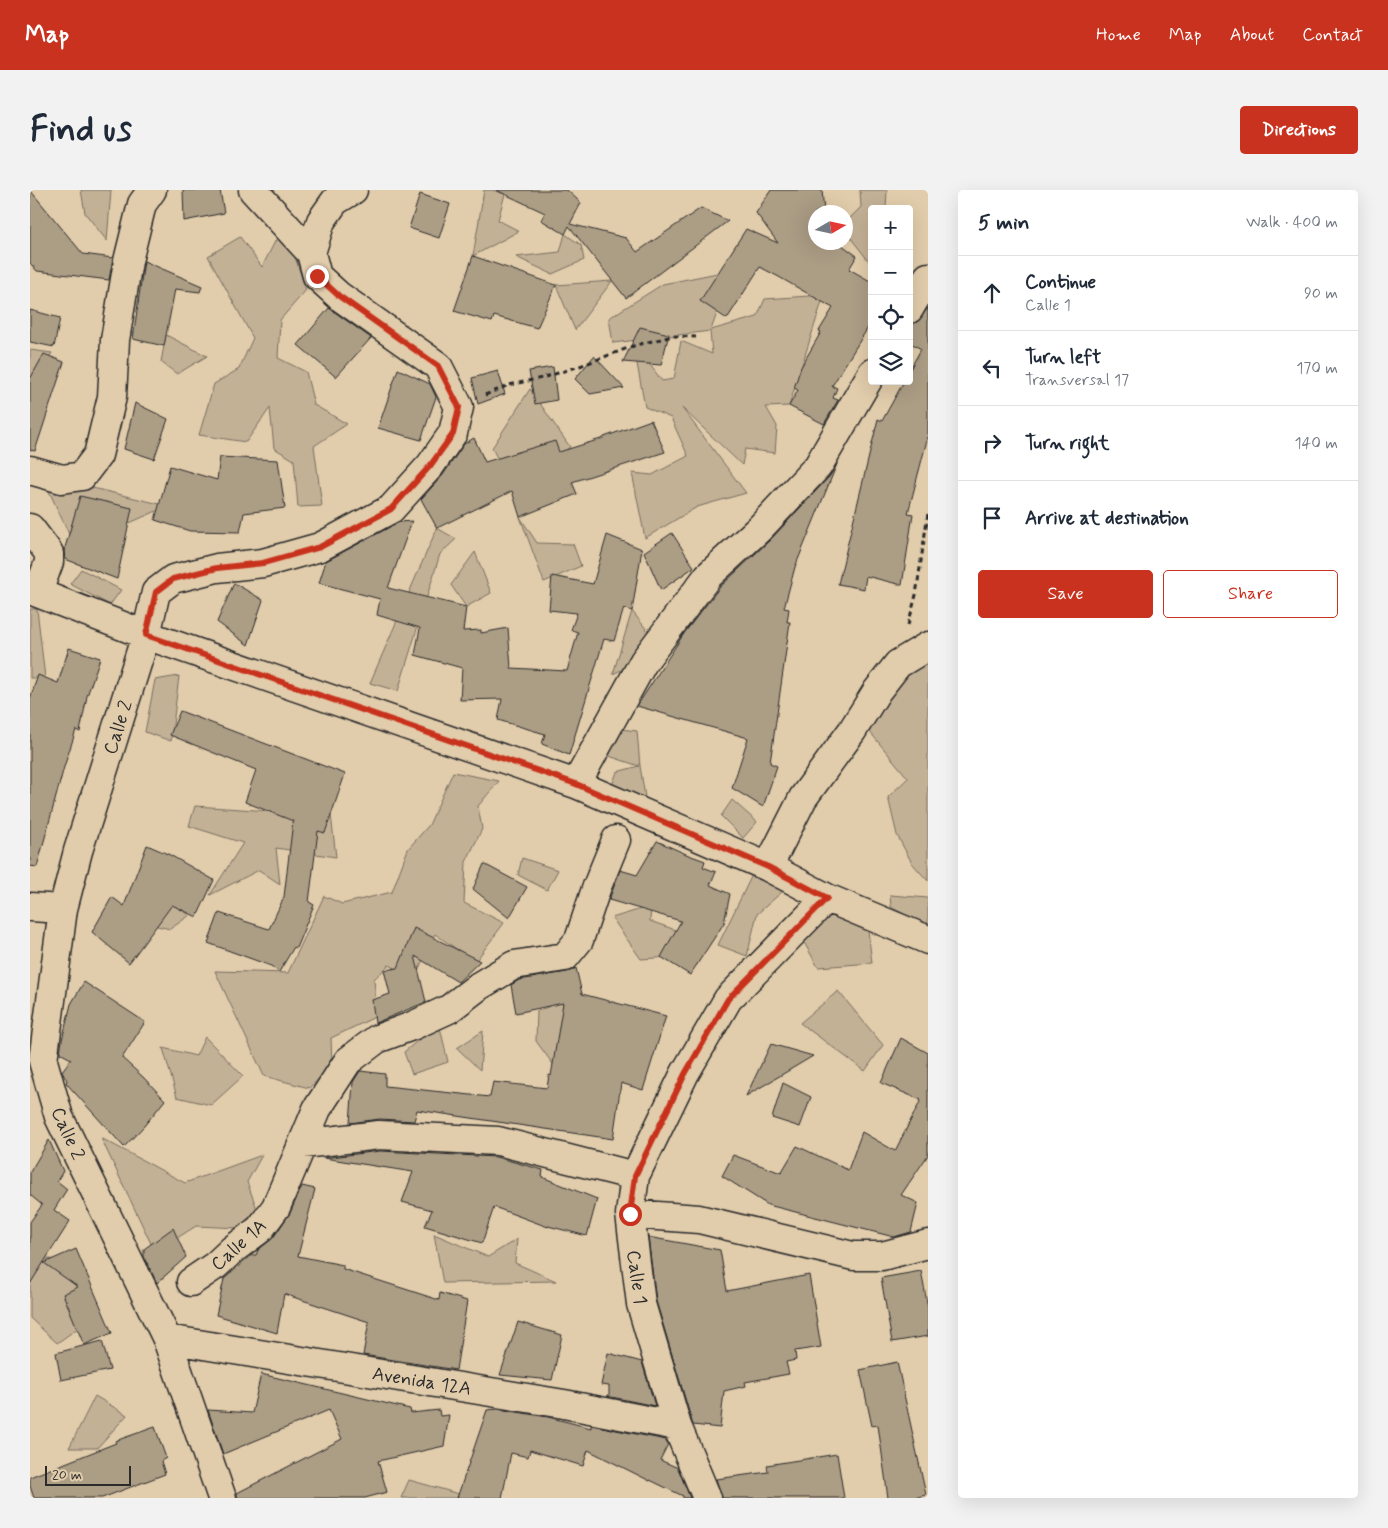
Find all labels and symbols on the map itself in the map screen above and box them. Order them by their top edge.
north arrow [808,205,853,250]
route end [306,265,329,288]
street label: Calle 2 [98,697,139,758]
street label: Calle 2 [45,1103,90,1164]
route start [619,1203,642,1226]
street label: Calle 1A [206,1213,272,1277]
street label: Calle 1 [620,1248,653,1306]
street label: Avenida 12A [370,1361,473,1402]
scale bar [45,1463,131,1486]

